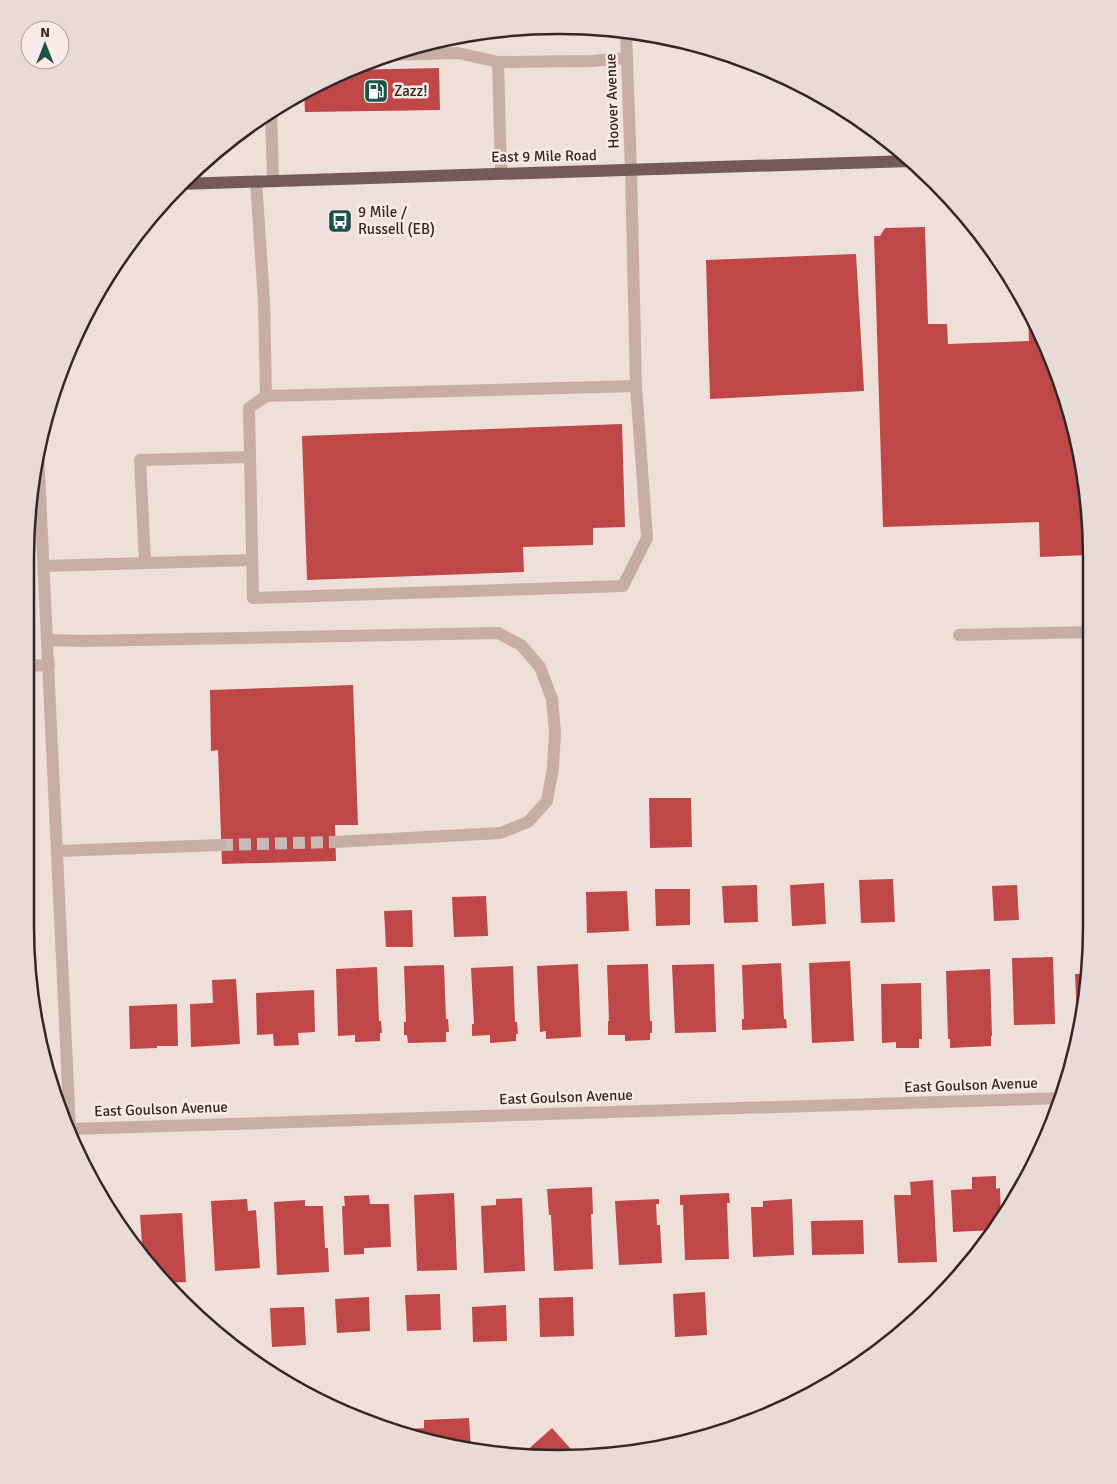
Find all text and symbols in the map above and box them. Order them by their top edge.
north arrow [20,20,70,70]
text: N [40,24,50,41]
street label: Hoover Avenue [601,53,623,149]
fuel station icon: Zazz! [363,78,389,104]
place label: Zazz! [394,82,428,100]
street label: East 9 Mile Road [491,146,597,166]
place label: 9 Mile / Russell (EB) [358,203,435,238]
bus stop icon: 9 Mile / Russell (EB) [327,208,353,234]
street label: East Goulson Avenue [904,1074,1038,1096]
street label: East Goulson Avenue [499,1086,633,1108]
street label: East Goulson Avenue [94,1098,228,1120]

